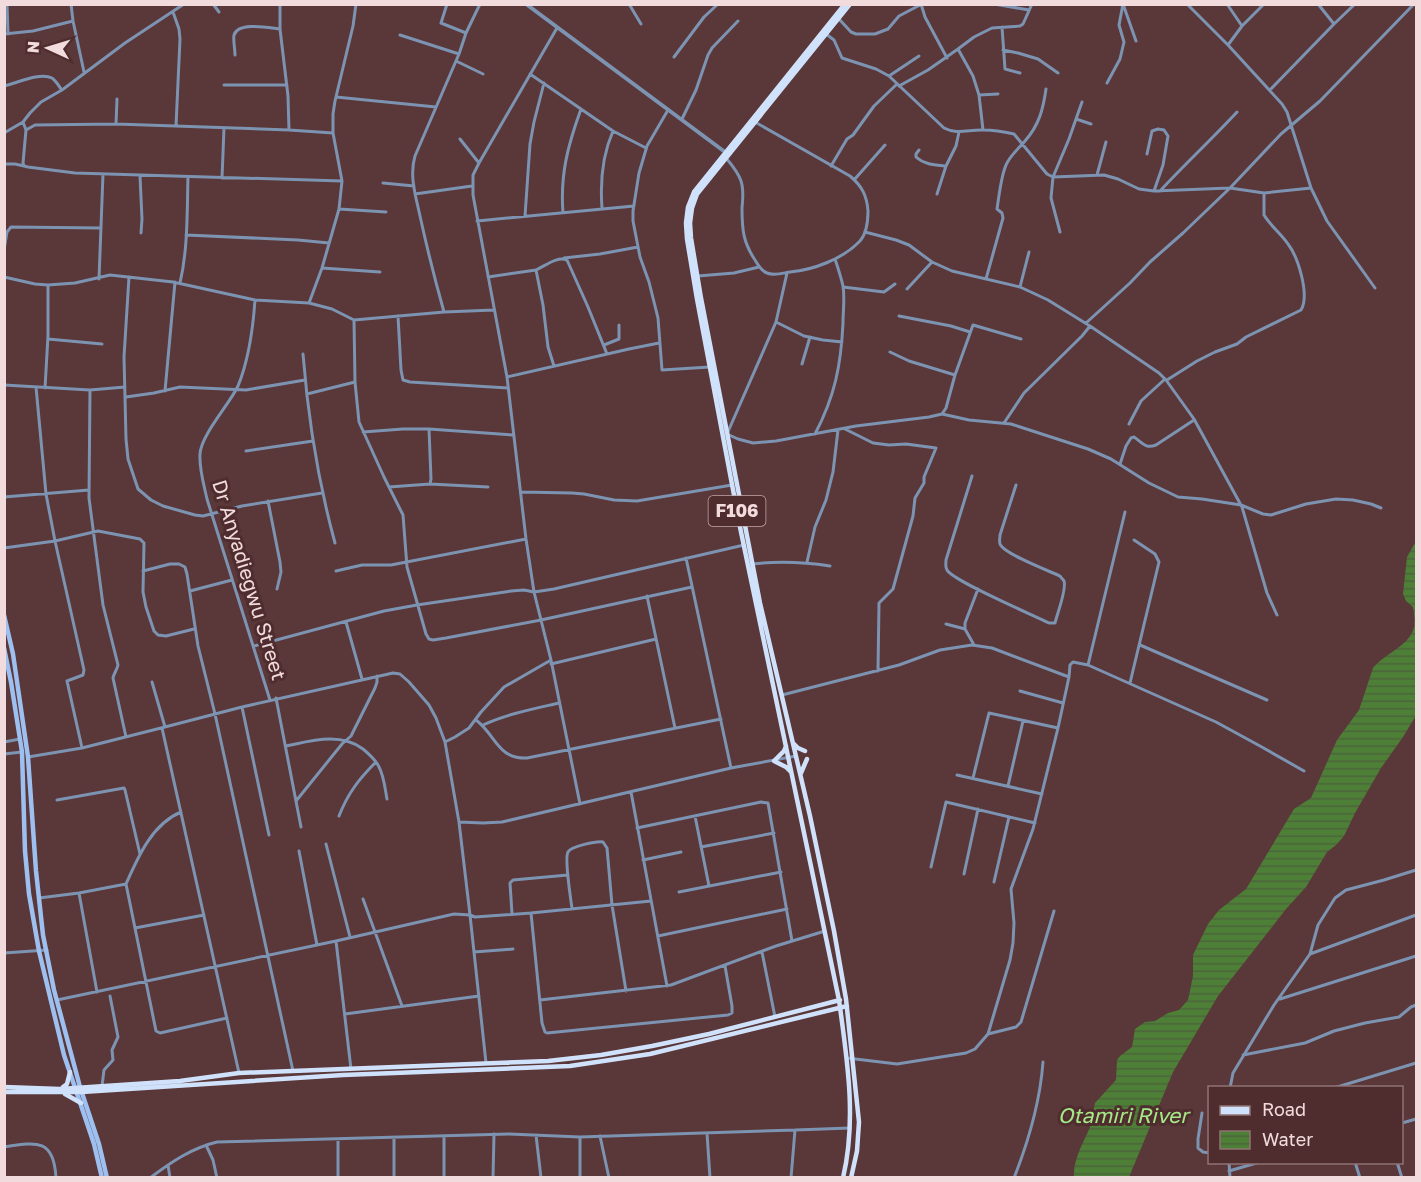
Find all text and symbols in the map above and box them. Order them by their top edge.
north arrow [18,18,78,78]
text: N [23,40,43,54]
street label: Dr Anyadiegwu Street [208,477,292,683]
road number: F106 [708,496,766,526]
legend [1208,1086,1403,1164]
text: Road [1262,1098,1306,1120]
water label: Otamiri River [1058,1102,1191,1128]
text: Water [1262,1128,1313,1150]

